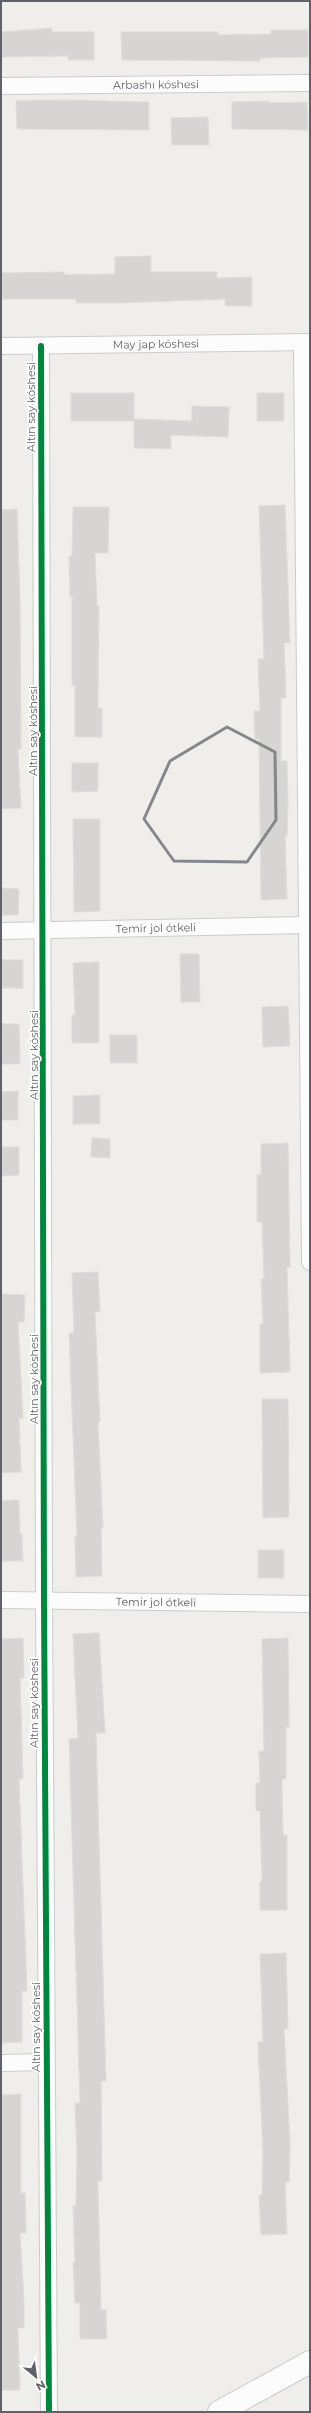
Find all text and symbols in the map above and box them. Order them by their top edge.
street label: Arbashı kóshesi [113,77,199,92]
street label: May jap kóshesi [113,336,199,352]
street label: Altın say kóshesi [24,362,38,452]
street label: Altın say kóshesi [26,686,40,776]
street label: Temir jol ótkeli [116,920,196,936]
street label: Altın say kóshesi [27,1010,41,1100]
street label: Altın say kóshesi [27,1334,41,1424]
street label: Temir jol ótkeli [116,1594,196,1610]
street label: Altın say kóshesi [27,1658,41,1748]
street label: Altın say kóshesi [29,1982,43,2072]
north arrow [16,2357,56,2397]
text: N [34,2377,48,2394]

